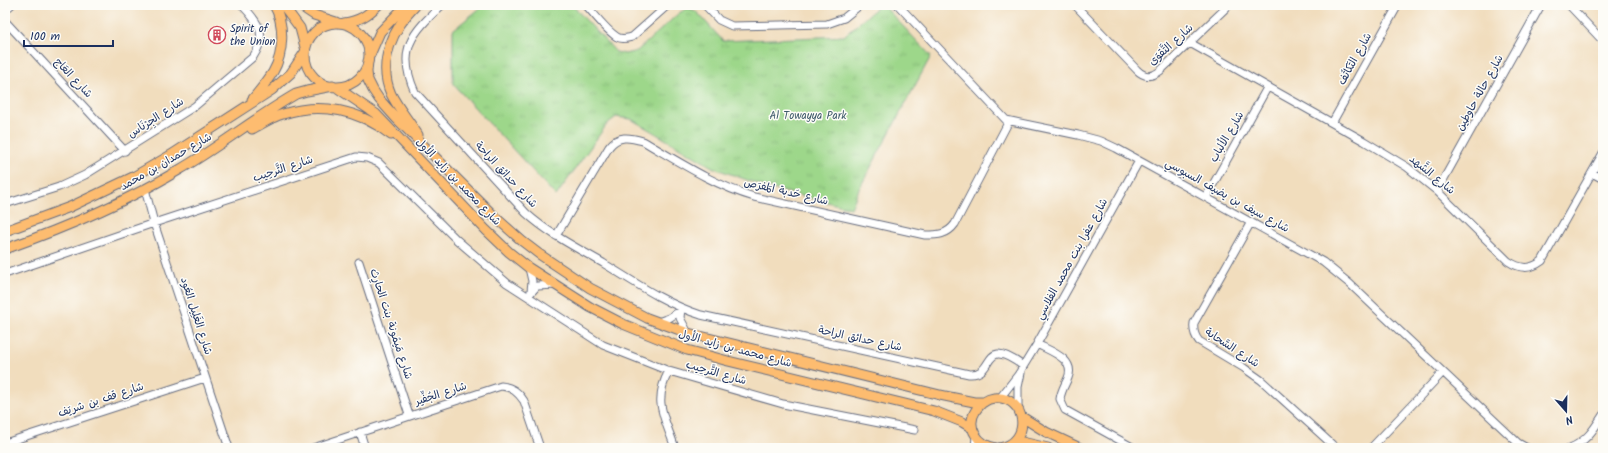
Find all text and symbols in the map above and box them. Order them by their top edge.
place label: Spirit of the Union [230,20,276,51]
street label: شارع التَّقوَى [1144,20,1198,70]
scale bar [24,22,113,48]
building icon: Spirit of the Union [207,25,227,45]
text: 100 m [30,27,61,46]
street label: شارع التَكاتُف [1333,29,1377,89]
street label: شارع حالة حاوطين [1452,52,1508,134]
street label: شارع العَاج [50,54,96,102]
street label: شارع الجِرْنَاس [124,93,188,143]
park label: Al Towayya Park [769,107,847,125]
street label: شارع الألباب [1205,108,1249,166]
street label: شارع حمدان بن محمد [117,128,215,196]
street label: شارع محمد بن زايد الأول [411,134,505,230]
street label: شارع حدائق الراحة [470,138,542,212]
street label: شارع التَّرحِيب [251,151,315,187]
street label: شارع الشَّهد [1405,151,1459,199]
street label: شارع سيف بن يضيف السبوسي [1161,154,1292,239]
street label: شارع حَدبة المَفرَص [742,174,830,210]
street label: شارع عفرا بنت محمد الفلاسي [1031,195,1114,324]
street label: شارع مَيمُونة بنت الحارِث [365,266,417,382]
street label: شارع الغَلِيل العُود [175,275,217,357]
street label: شارع حدائق الراحة [816,321,904,357]
street label: شارع السَّحابة [1201,323,1263,373]
street label: شارع محمد بن زايد الأول [676,325,794,373]
street label: شارع التَّرحِيب [684,356,748,390]
street label: شارع الجُفِّير [412,377,469,411]
street label: شارع قف بن شريَف [56,378,146,422]
north arrow [1546,391,1586,431]
text: N [1563,410,1575,429]

